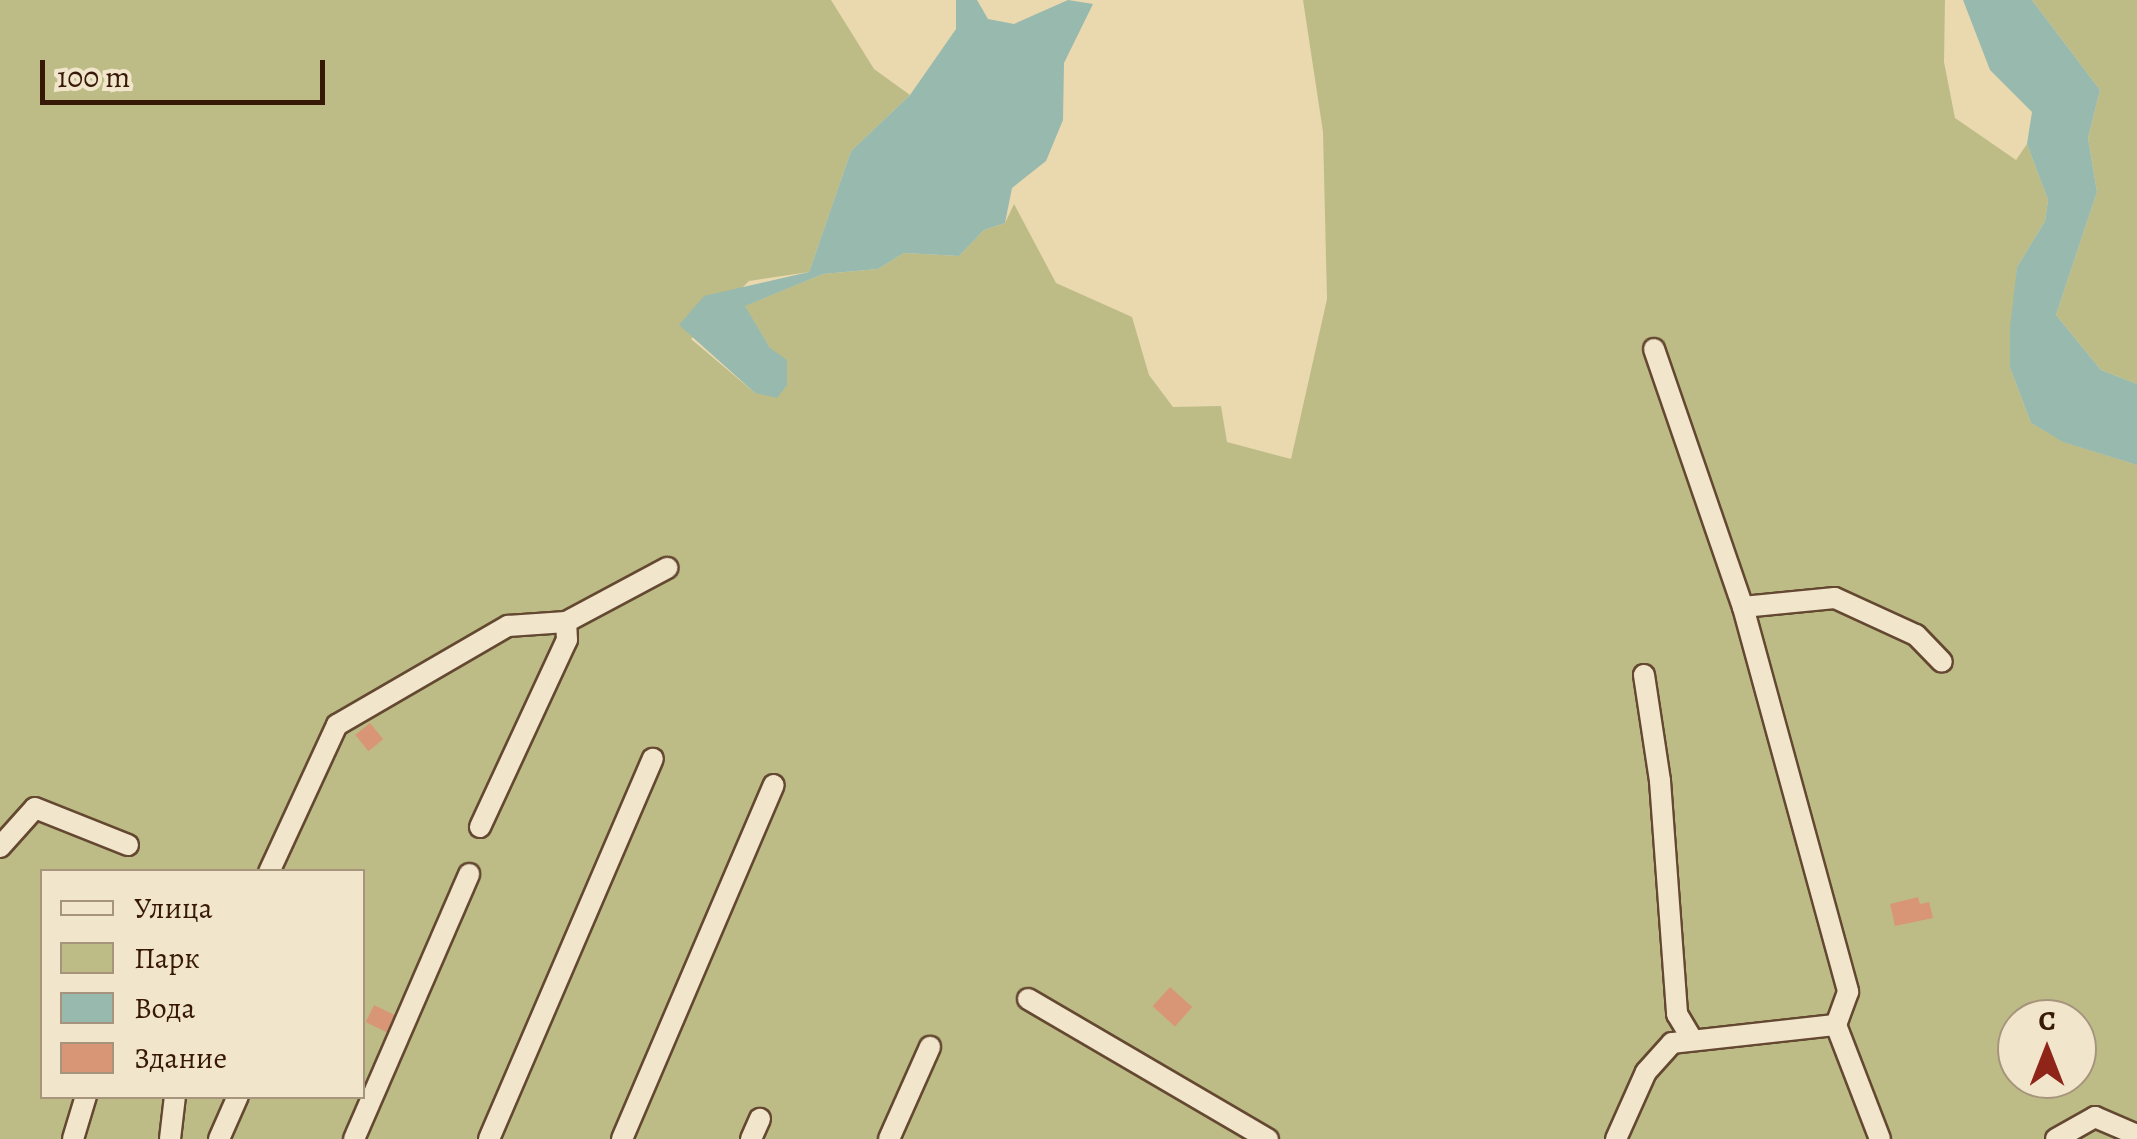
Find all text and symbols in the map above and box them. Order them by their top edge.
scale bar [45,40,330,102]
text: 100 m [57,57,130,97]
legend [40,869,365,1099]
text: Улица [134,888,213,928]
text: Парк [134,938,200,978]
text: Вода [134,988,195,1028]
north arrow [1997,999,2097,1099]
text: С [2038,1002,2056,1040]
text: Здание [134,1038,227,1078]

